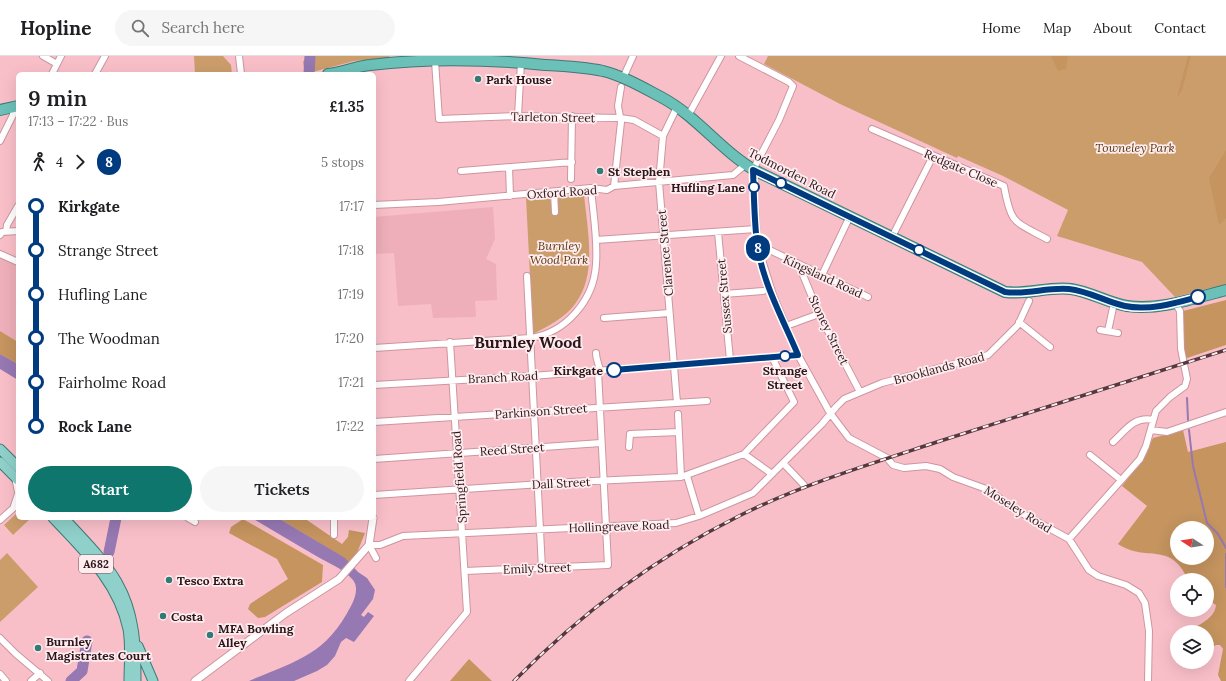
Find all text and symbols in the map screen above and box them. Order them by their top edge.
search box [115,10,395,46]
text: Hopline [20,16,91,40]
icon: search [129,17,151,39]
text: Search here [161,18,245,37]
text: Home [982,19,1021,37]
text: Map [1043,19,1071,37]
text: About [1093,19,1132,37]
text: Contact [1154,19,1206,37]
place label: Park House [486,72,552,87]
marker: Park House [473,74,483,84]
text: 9 min [28,84,87,112]
text: £1.35 [329,97,364,116]
street label: Tarleton Street [511,109,596,125]
text: 17:13 – 17:22 · Bus [28,113,128,130]
park label: Towneley Park [1095,140,1175,155]
street label: Todmorden Road [746,145,838,201]
street label: Redgate Close [922,146,1001,191]
icon: walk [28,151,50,173]
icon: forward [69,151,91,173]
text: 8 [105,153,113,171]
text: 4 [56,154,63,171]
text: 5 stops [321,154,364,171]
place label: St Stephen [608,164,671,179]
marker: St Stephen [595,166,605,176]
unlabelled marker [775,177,787,189]
place label: Hufling Lane [671,180,746,195]
marker: Hufling Lane [748,181,760,193]
street label: Oxford Road [527,182,597,202]
text: Kirkgate [58,197,120,216]
text: 17:17 [339,198,364,215]
street label: Clarence Street [654,209,676,297]
line badge: 8 [745,235,771,261]
park label: Burnley Wood Park [530,238,588,267]
text: 8 [754,239,762,257]
text: Strange Street [58,241,158,260]
text: 17:18 [338,242,364,259]
unlabelled marker [913,244,925,256]
street label: Kingsland Road [781,251,865,301]
street label: Sussex Street [713,258,735,334]
text: Hufling Lane [58,285,147,304]
text: 17:19 [338,286,364,303]
unlabelled marker [1190,289,1206,305]
street label: Stoney Street [806,293,852,368]
text: The Woodman [58,329,160,348]
text: 17:20 [335,330,364,347]
district label: Burnley Wood [474,332,582,352]
street label: Brooklands Road [892,349,986,387]
marker: Strange Street [779,350,791,362]
marker: Kirkgate [606,362,622,378]
place label: Kirkgate [554,363,604,378]
place label: Strange Street [763,363,808,392]
street label: Branch Road [467,368,539,386]
text: Fairholme Road [58,373,166,392]
text: 17:21 [338,374,364,391]
street label: Parkinson Street [494,400,588,422]
text: Rock Lane [58,417,132,436]
text: 17:22 [336,418,364,435]
street label: Springfield Road [448,430,470,524]
street label: Reed Street [479,439,545,459]
button: Start [28,466,192,512]
button: Tickets [200,466,364,512]
street label: Dall Street [531,474,591,492]
street label: Moseley Road [981,482,1055,536]
street label: Hollingreave Road [568,517,670,535]
north arrow [1170,521,1214,565]
map controls [1170,521,1214,669]
road number: A682 [79,555,113,573]
street label: Emily Street [503,559,572,577]
place label: Tesco Extra [177,573,244,588]
button: locate [1170,573,1214,617]
marker: Tesco Extra [164,575,174,585]
place label: Costa [171,609,204,624]
marker: Costa [158,611,168,621]
place label: MFA Bowling Alley [218,621,295,650]
button: layers [1170,625,1214,669]
marker: MFA Bowling Alley [205,630,215,640]
place label: Burnley Magistrates Court [46,634,152,663]
marker: Burnley Magistrates Court [33,643,43,653]

